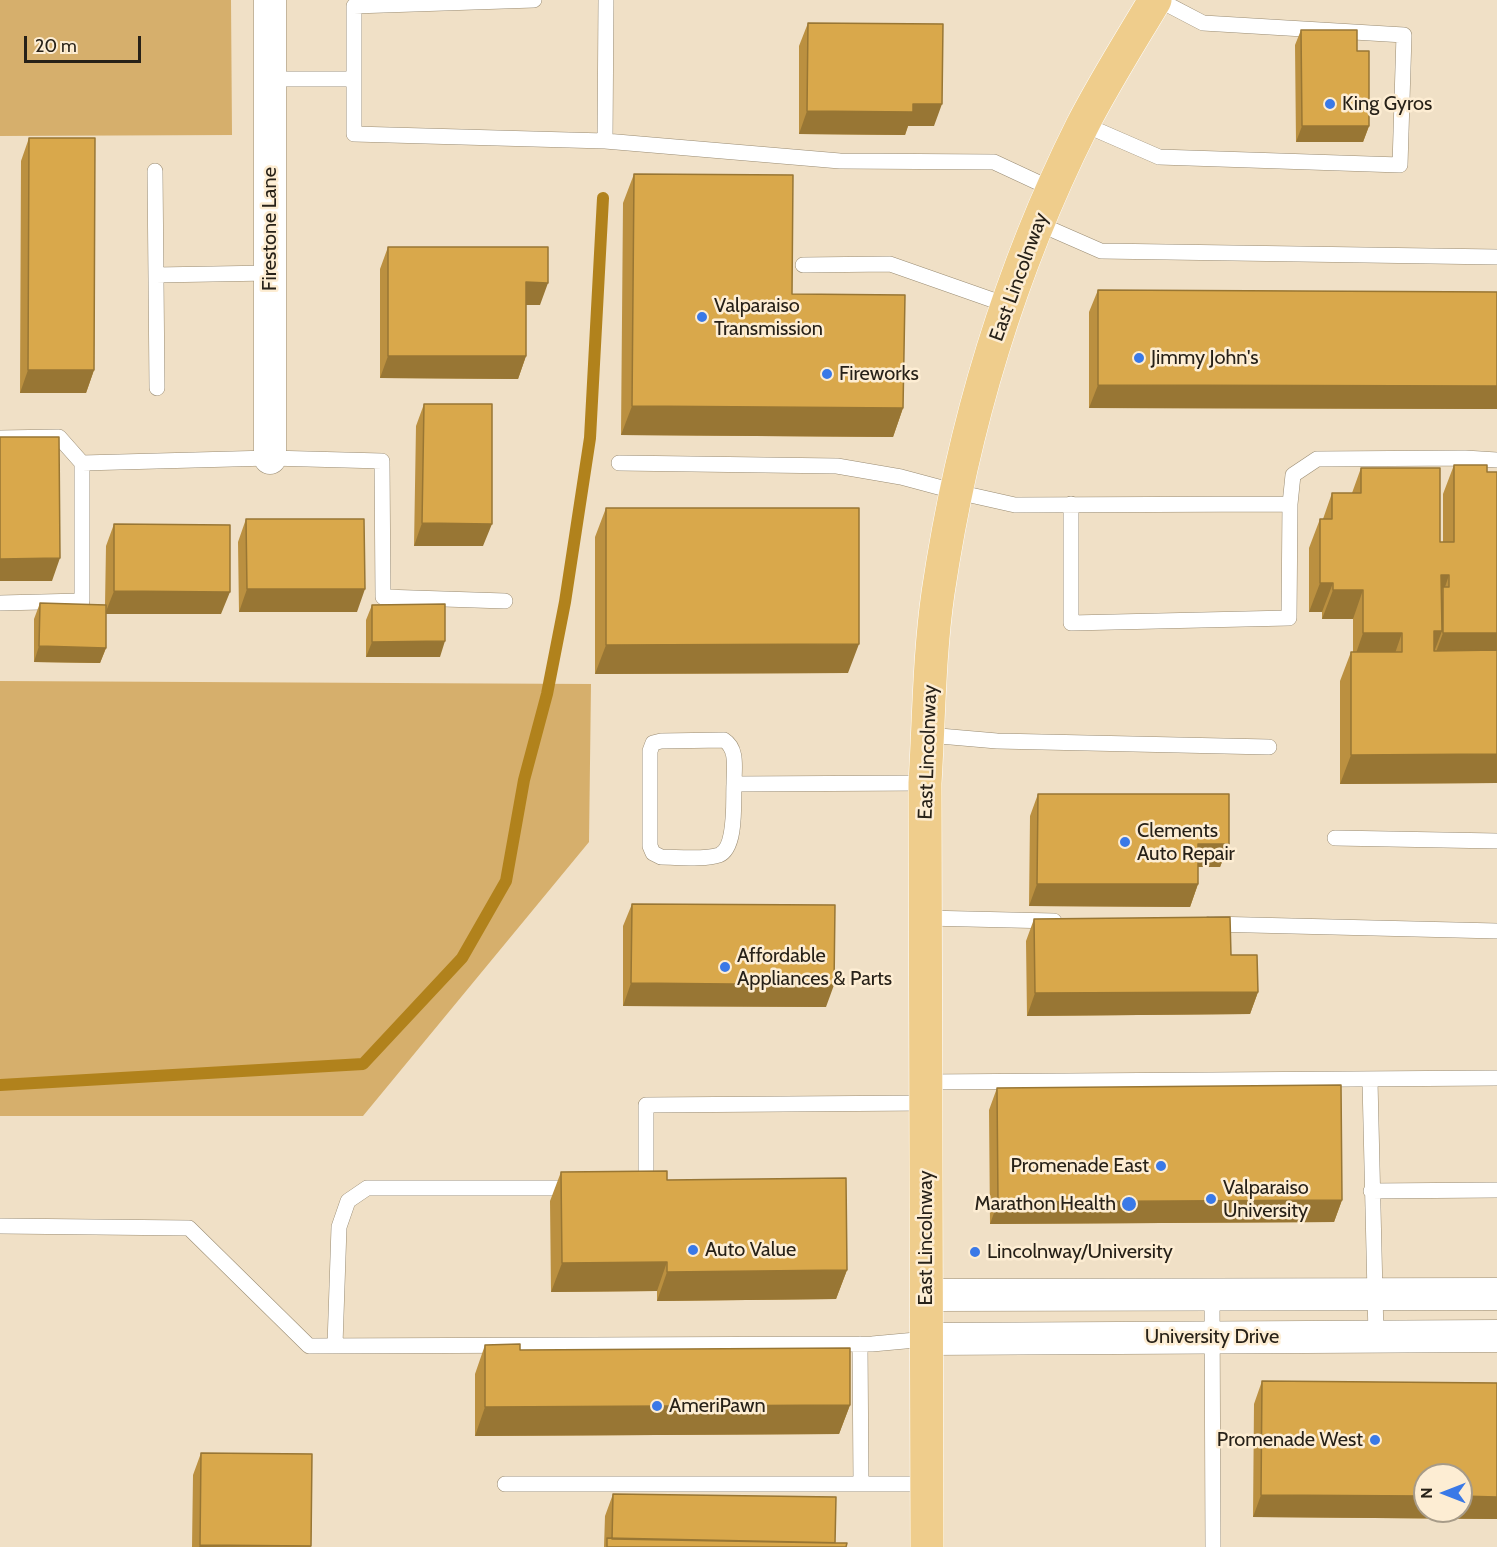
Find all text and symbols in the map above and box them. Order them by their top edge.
scale bar [27,24,144,62]
text: 20 m [35,35,77,57]
place label: King Gyros [1342,92,1432,116]
marker: King Gyros [1323,97,1337,111]
street label: Firestone Lane [258,167,282,291]
street label: East Lincolnway [985,209,1053,345]
place label: Valparaiso Transmission [714,294,823,341]
marker: Valparaiso Transmission [695,310,709,324]
place label: Jimmy John's [1151,346,1259,370]
marker: Jimmy John's [1132,351,1146,365]
place label: Fireworks [839,362,919,386]
marker: Fireworks [820,367,834,381]
street label: East Lincolnway [914,684,942,820]
place label: Clements Auto Repair [1137,819,1235,866]
marker: Clements Auto Repair [1118,835,1132,849]
place label: Affordable Appliances & Parts [737,944,892,991]
marker: Affordable Appliances & Parts [718,960,732,974]
place label: Promenade East [1011,1154,1149,1178]
marker: Promenade East [1154,1159,1168,1173]
street label: East Lincolnway [914,1170,938,1306]
place label: Valparaiso University [1223,1176,1309,1223]
place label: Marathon Health [975,1192,1116,1216]
marker: Valparaiso University [1204,1192,1218,1206]
marker: Marathon Health [1120,1195,1138,1213]
place label: Auto Value [705,1238,796,1262]
place label: Lincolnway/University [987,1240,1173,1264]
marker: Auto Value [686,1243,700,1257]
marker: Lincolnway/University [968,1245,982,1259]
street label: University Drive [1145,1325,1279,1349]
place label: AmeriPawn [669,1394,766,1418]
marker: AmeriPawn [650,1399,664,1413]
place label: Promenade West [1217,1428,1363,1452]
marker: Promenade West [1368,1433,1382,1447]
north arrow [1413,1463,1473,1523]
text: N [1417,1487,1436,1499]

